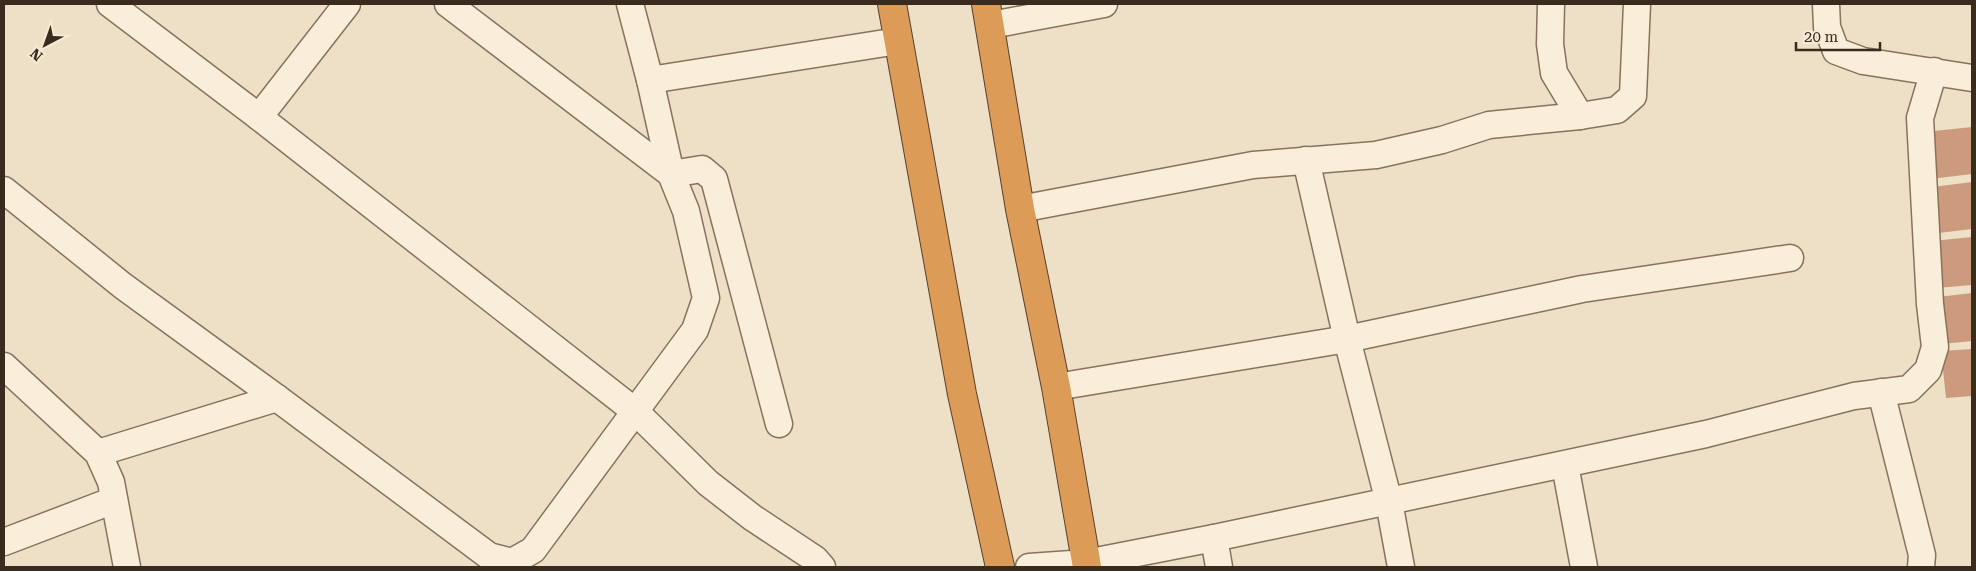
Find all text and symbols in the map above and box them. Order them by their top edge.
north arrow [20,20,70,70]
scale bar [1796,20,1880,52]
text: 20 m [1804,28,1839,46]
text: N [27,45,46,64]

